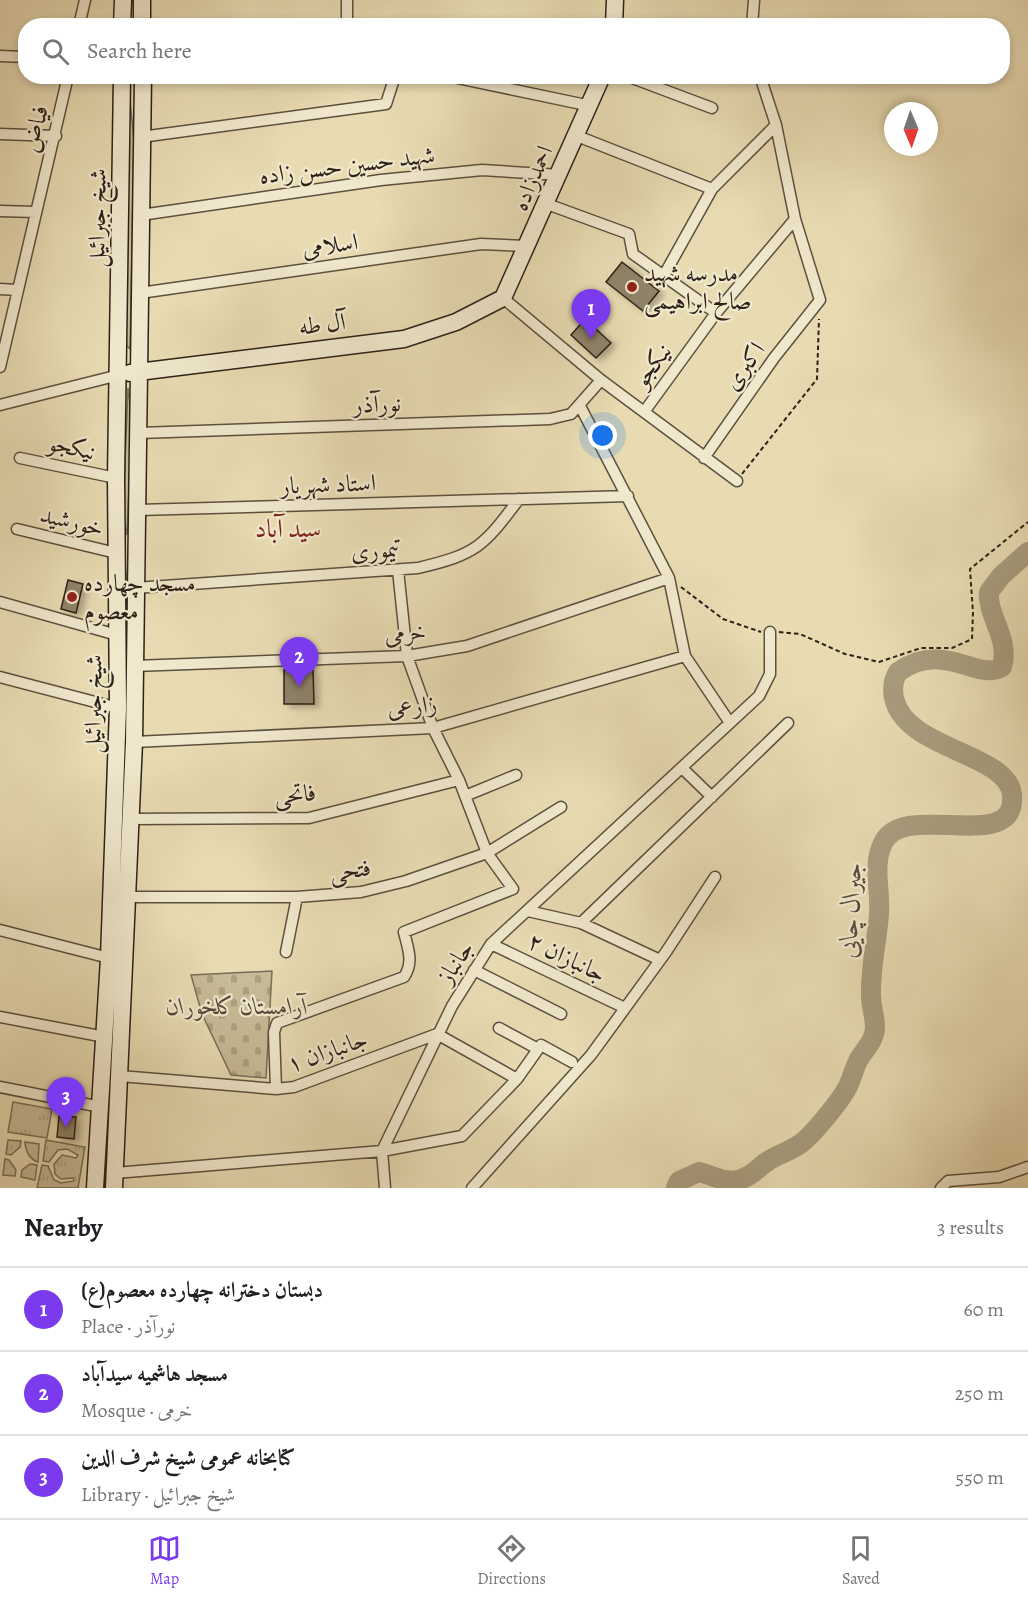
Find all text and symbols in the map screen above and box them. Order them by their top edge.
search box [18,18,1010,84]
icon: search [39,35,72,68]
text: Search here [87,36,192,66]
street label: فیاض [14,102,56,156]
north arrow [884,102,938,156]
street label: شهید حسین حسن زاده [257,138,437,192]
street label: احمدزاده [503,140,561,216]
street label: شیخ جبرائیل [80,168,119,268]
street label: اسلامی [300,225,360,265]
place label: مدرسه شهید صالح ابراهیمی [644,257,751,321]
marker: مدرسه شهید صالح ابراهیمی [625,280,639,294]
pin: 1 [572,290,610,339]
street label: آل طه [297,305,350,343]
street label: اکبری [716,335,772,397]
street label: نیکجو [624,336,679,395]
street label: نورآذر [350,387,402,421]
your location [588,421,617,450]
street label: نیکجو [43,426,99,468]
street label: استاد شهریار [278,466,376,502]
street label: خورشید [37,498,107,544]
district label: سید آباد [255,511,321,546]
street label: تیموری [350,532,401,568]
place label: مسجد چهارده معصوم [84,567,196,632]
marker: مسجد چهارده معصوم [65,590,79,604]
street label: خرمی [383,615,427,651]
pin: 2 [280,638,318,687]
street label: شیخ جبرائیل [76,654,115,754]
street label: زارعی [385,687,439,725]
street label: فاتحی [273,776,317,813]
street label: فتحی [327,851,373,890]
water label: جیرال چایی [830,861,870,959]
street label: جانبازان ۲ [522,924,612,990]
street label: جانباز [428,934,481,992]
park label: آرامستان کلخوران [166,990,308,1022]
street label: جانبازان ۱ [282,1022,372,1080]
pin: 3 [46,1078,86,1127]
text: Nearby [24,1210,103,1245]
text: 3 results [937,1214,1004,1241]
text: دبستان دخترانه چهارده معصوم(ع) [81,1275,323,1305]
text: 1 [40,1296,47,1323]
text: 60 m [964,1296,1004,1323]
text: Place · نورآذر [81,1313,175,1340]
text: مسجد هاشمیه سیدآباد [81,1359,228,1389]
text: 2 [39,1380,48,1407]
text: 250 m [955,1380,1004,1407]
text: Mosque · خرمی [81,1397,192,1424]
text: کتابخانه عمومی شیخ شرف الدین [81,1443,295,1473]
text: 3 [39,1464,48,1491]
text: 550 m [956,1464,1004,1491]
text: Library · شیخ جبرائیل [81,1481,235,1508]
tab: Map [148,1532,181,1590]
tab: Directions [477,1532,546,1590]
tab: Saved [842,1532,880,1590]

